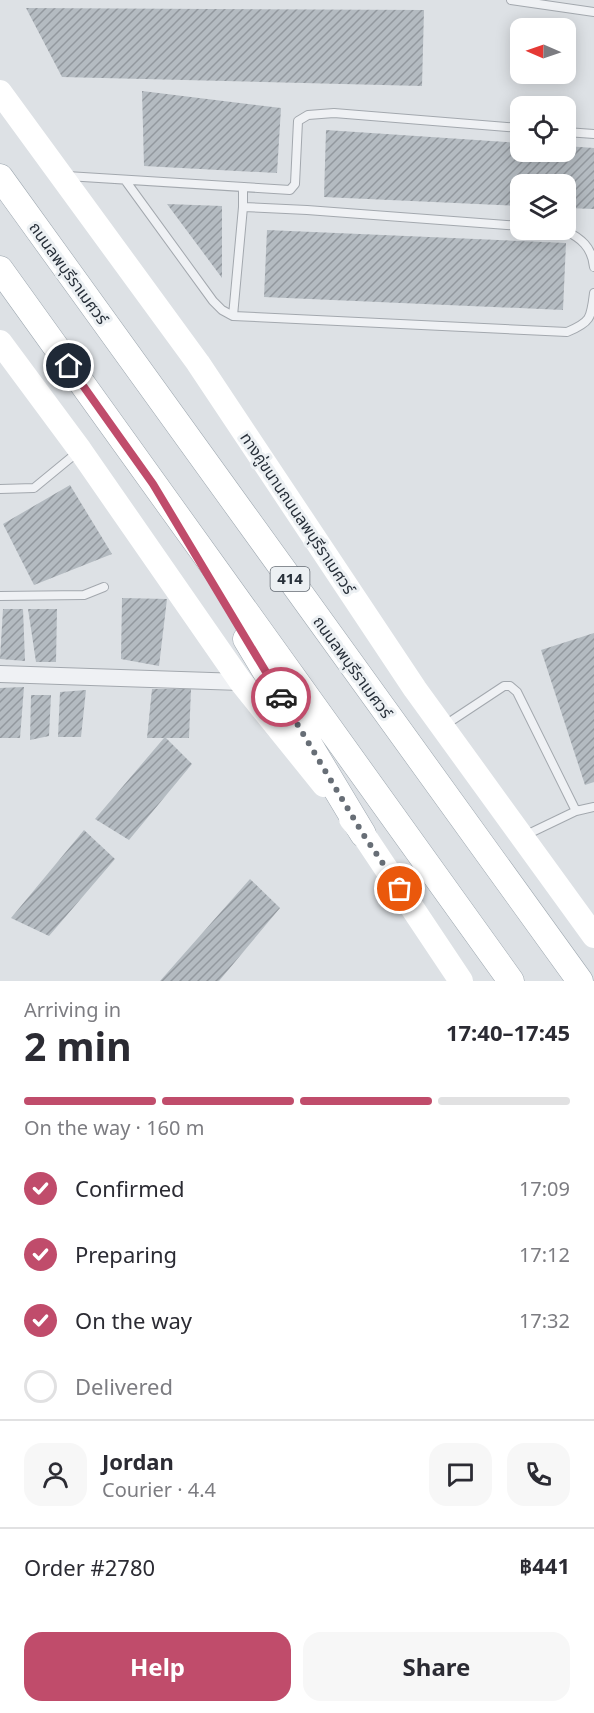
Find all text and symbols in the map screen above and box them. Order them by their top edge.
north arrow [510,18,576,84]
map controls [510,18,576,240]
button: locate [510,96,576,162]
button: layers [510,174,576,240]
street label: ถนนลพบุรีราเมศวร์ [24,217,114,329]
pin [43,340,94,391]
icon: home [52,349,85,382]
street label: ทางคู่ขนานถนนลพบุรีราเมศวร์ [235,428,361,599]
road number: 414 [270,567,310,591]
street label: ถนนลพบุรีราเมศวร์ [308,611,398,723]
courier [251,667,311,727]
icon: car [265,681,298,714]
pin [374,863,425,914]
icon: bag [383,872,416,905]
text: Arriving in [24,996,121,1023]
text: 17:40–17:45 [446,1017,570,1047]
text: 2 min [24,1019,131,1072]
text: On the way · 160 m [24,1114,204,1141]
icon: check [24,1172,57,1205]
text: Confirmed [75,1173,185,1203]
text: 17:09 [519,1175,570,1202]
icon: check [24,1238,57,1271]
text: Preparing [75,1239,177,1269]
text: 17:12 [519,1241,570,1268]
icon: check [24,1304,57,1337]
text: On the way [75,1305,192,1335]
text: 17:32 [519,1307,570,1334]
text: Delivered [75,1371,173,1401]
button: person [24,1443,87,1506]
button: chat [429,1443,492,1506]
button: phone [507,1443,570,1506]
text: Jordan [102,1446,174,1476]
text: Courier · 4.4 [102,1476,216,1503]
text: ฿441 [519,1550,570,1580]
text: Order #2780 [24,1552,155,1582]
button: Help [24,1632,291,1701]
button: Share [303,1632,570,1701]

